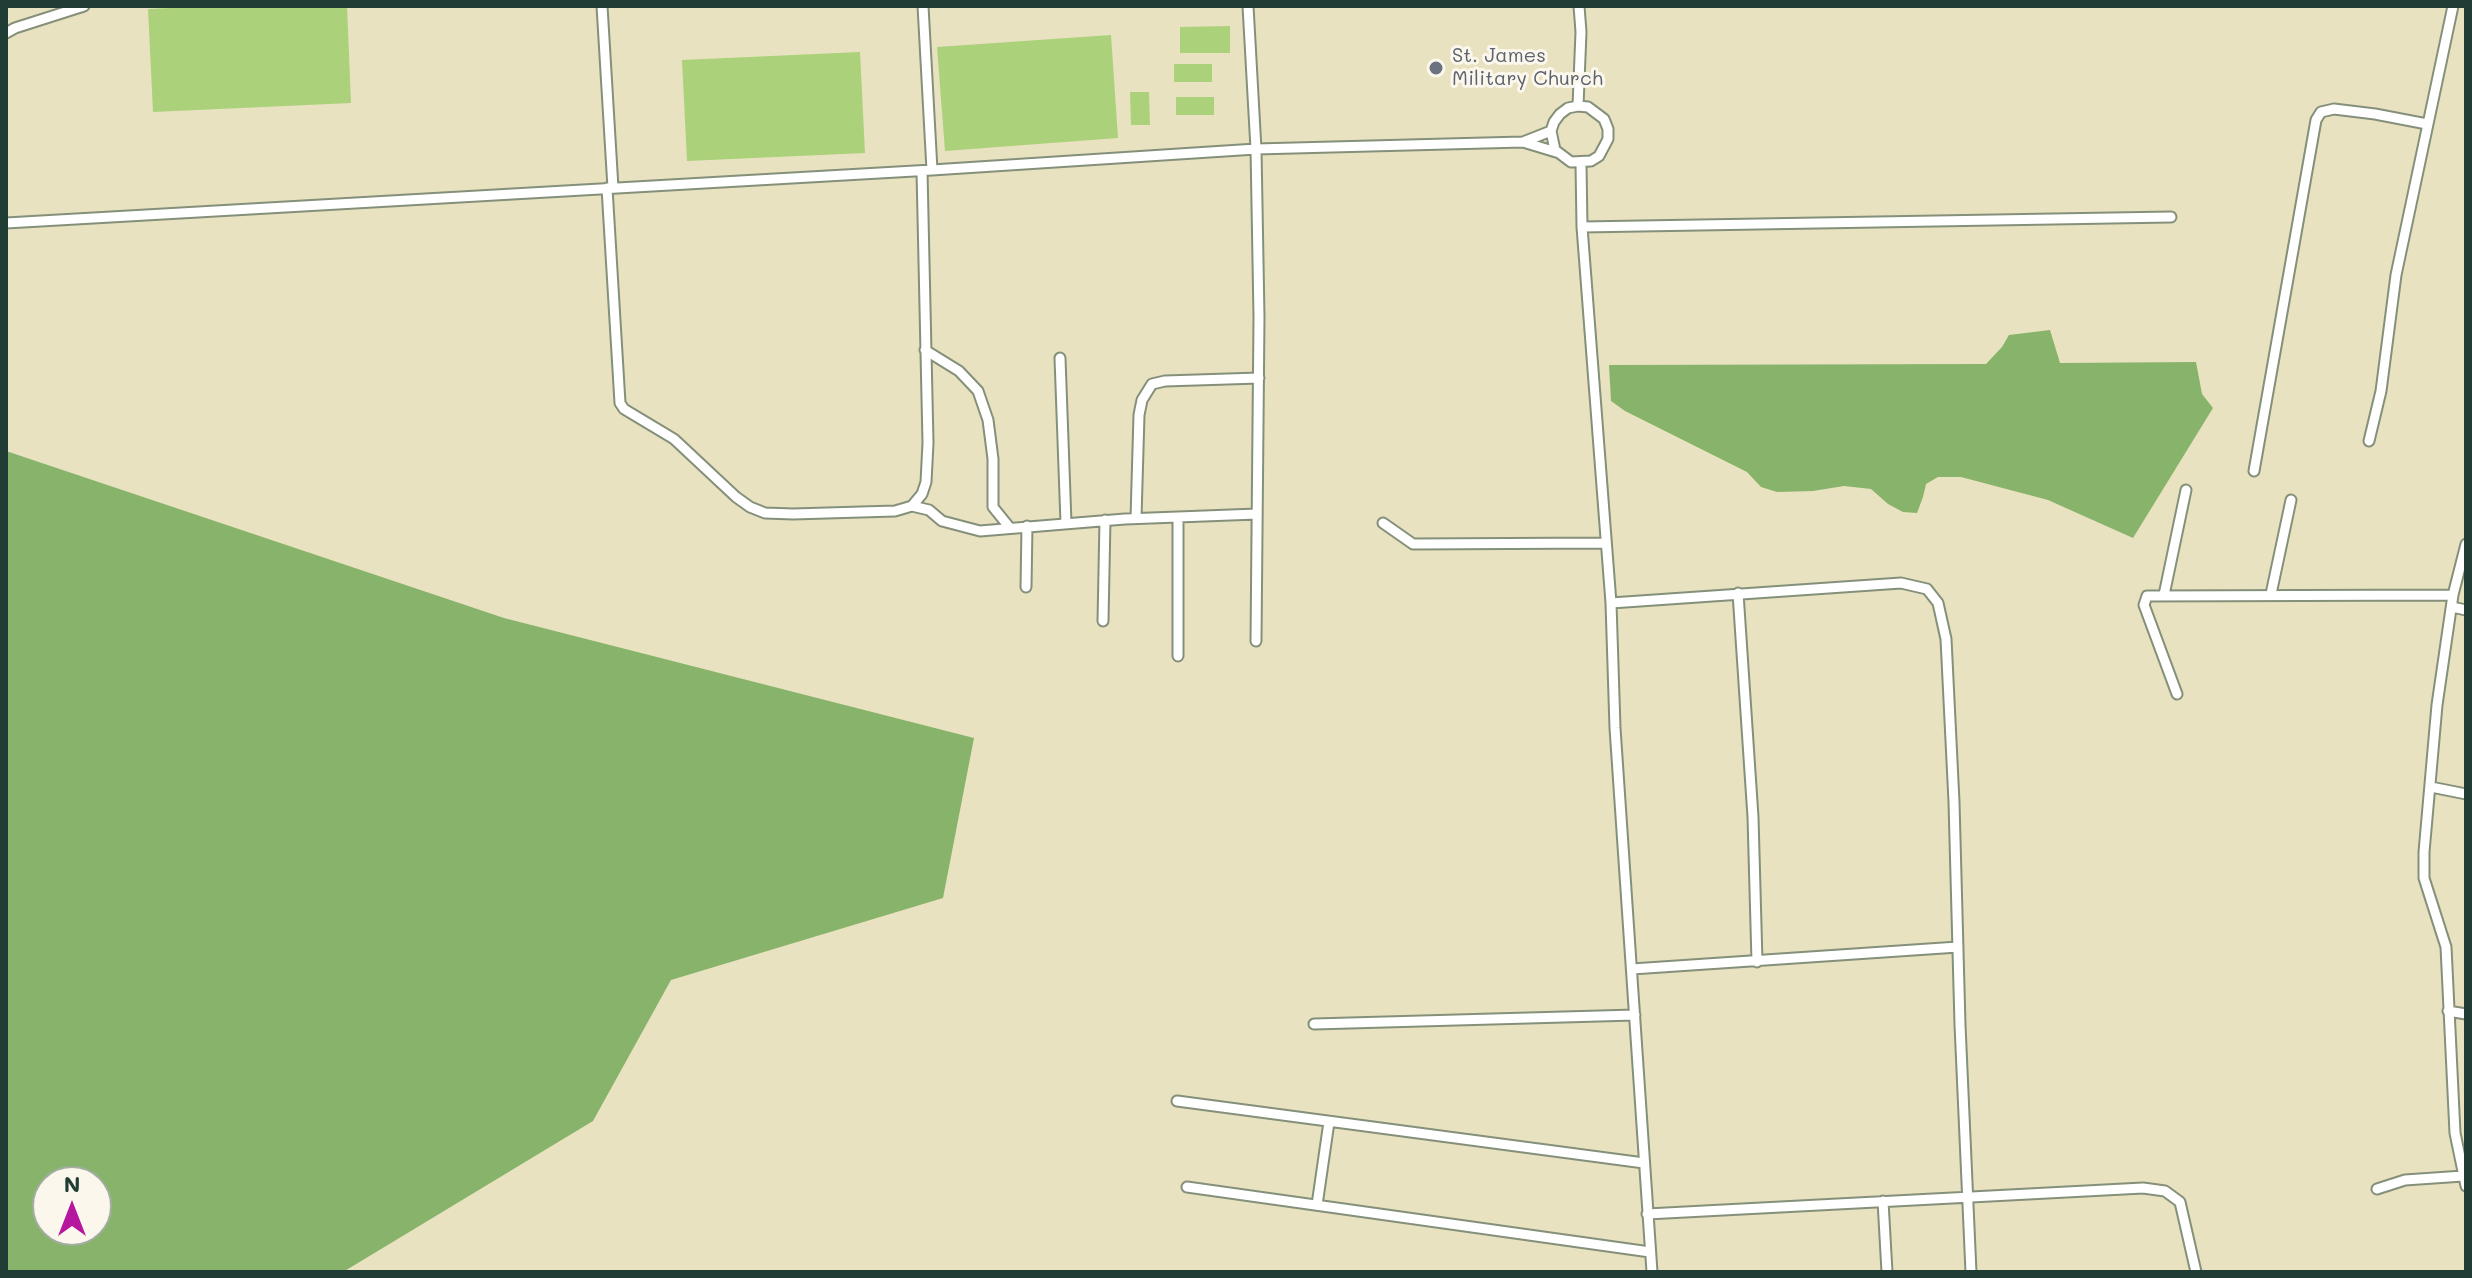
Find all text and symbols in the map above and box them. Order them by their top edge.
place label: St. James Military Church [1452,44,1603,91]
marker: St. James Military Church [1427,59,1445,77]
north arrow [32,1166,112,1246]
text: N [64,1169,80,1198]

